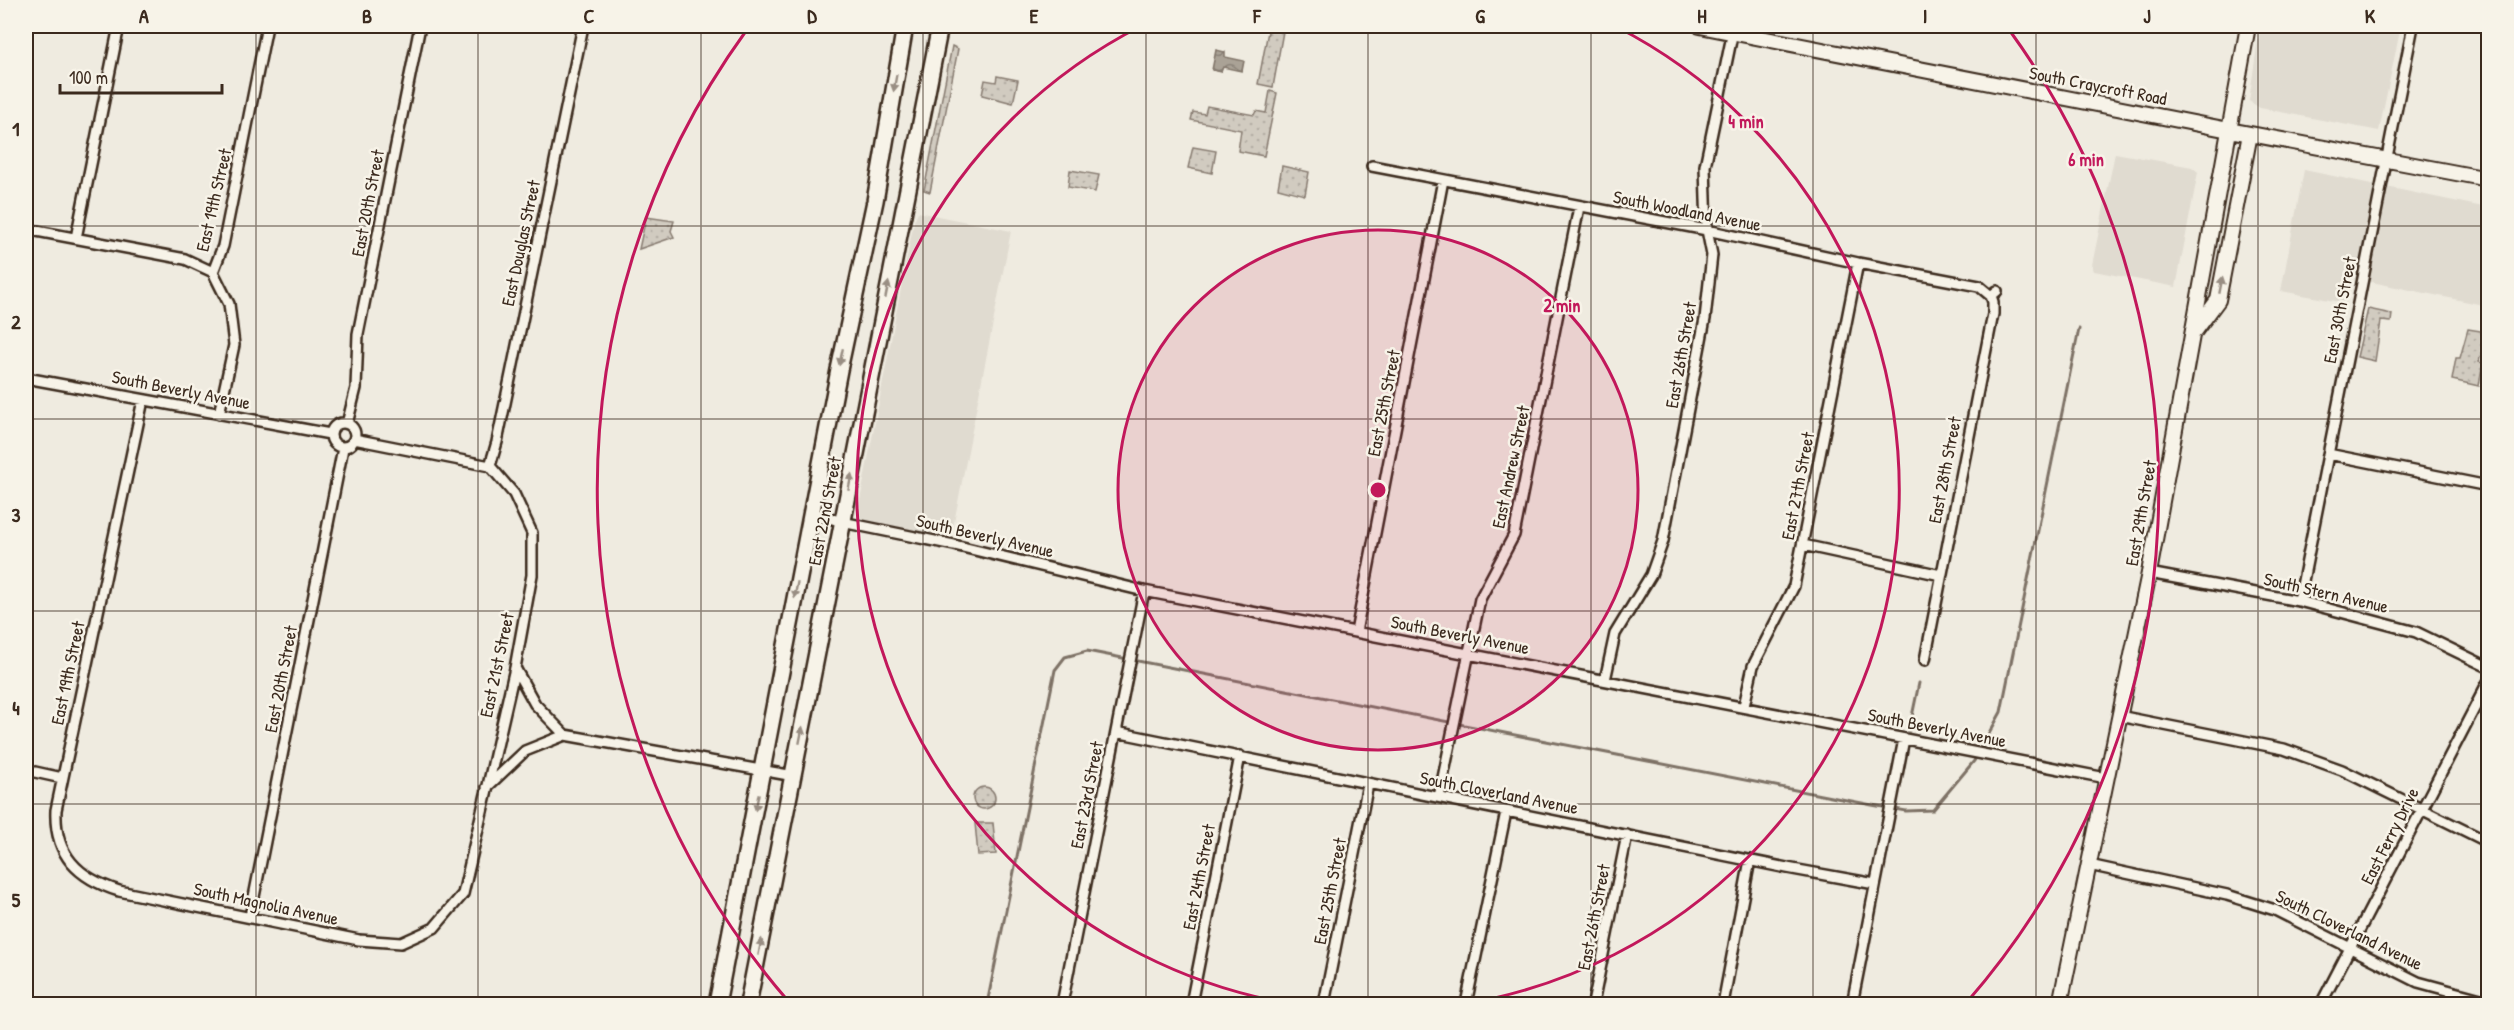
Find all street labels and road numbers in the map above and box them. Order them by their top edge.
street label: South Craycroft Road [2027,60,2169,111]
street label: East 19th Street [189,145,238,254]
street label: East 20th Street [345,146,390,259]
street label: East Douglas Street [495,177,546,308]
street label: South Woodland Avenue [1611,184,1763,237]
street label: East 30th Street [2317,254,2362,365]
street label: East 26th Street [1659,299,1702,410]
street label: East 25th Street [1361,347,1406,458]
street label: South Beverly Avenue [110,364,252,415]
street label: East Andrew Street [1485,403,1536,530]
street label: East 28th Street [1922,414,1967,525]
street label: East 27th Street [1775,429,1820,542]
street label: East 22nd Street [802,454,847,567]
street label: East 29th Street [2119,457,2162,568]
street label: South Beverly Avenue [914,508,1056,563]
street label: South Stern Avenue [2261,566,2391,619]
street label: East 21st Street [473,609,520,720]
street label: South Beverly Avenue [1389,609,1531,660]
street label: East 19th Street [44,618,91,727]
street label: East 20th Street [258,622,303,735]
street label: South Beverly Avenue [1866,702,2008,753]
street label: East 23rd Street [1064,738,1109,851]
street label: South Cloverland Avenue [1418,765,1580,820]
street label: East Ferry Drive [2354,783,2425,889]
street label: East 24th Street [1176,821,1221,932]
street label: East 25th Street [1307,835,1352,946]
street label: East 26th Street [1571,861,1616,972]
street label: South Magnolia Avenue [191,876,341,931]
street label: South Cloverland Avenue [2272,883,2427,976]

